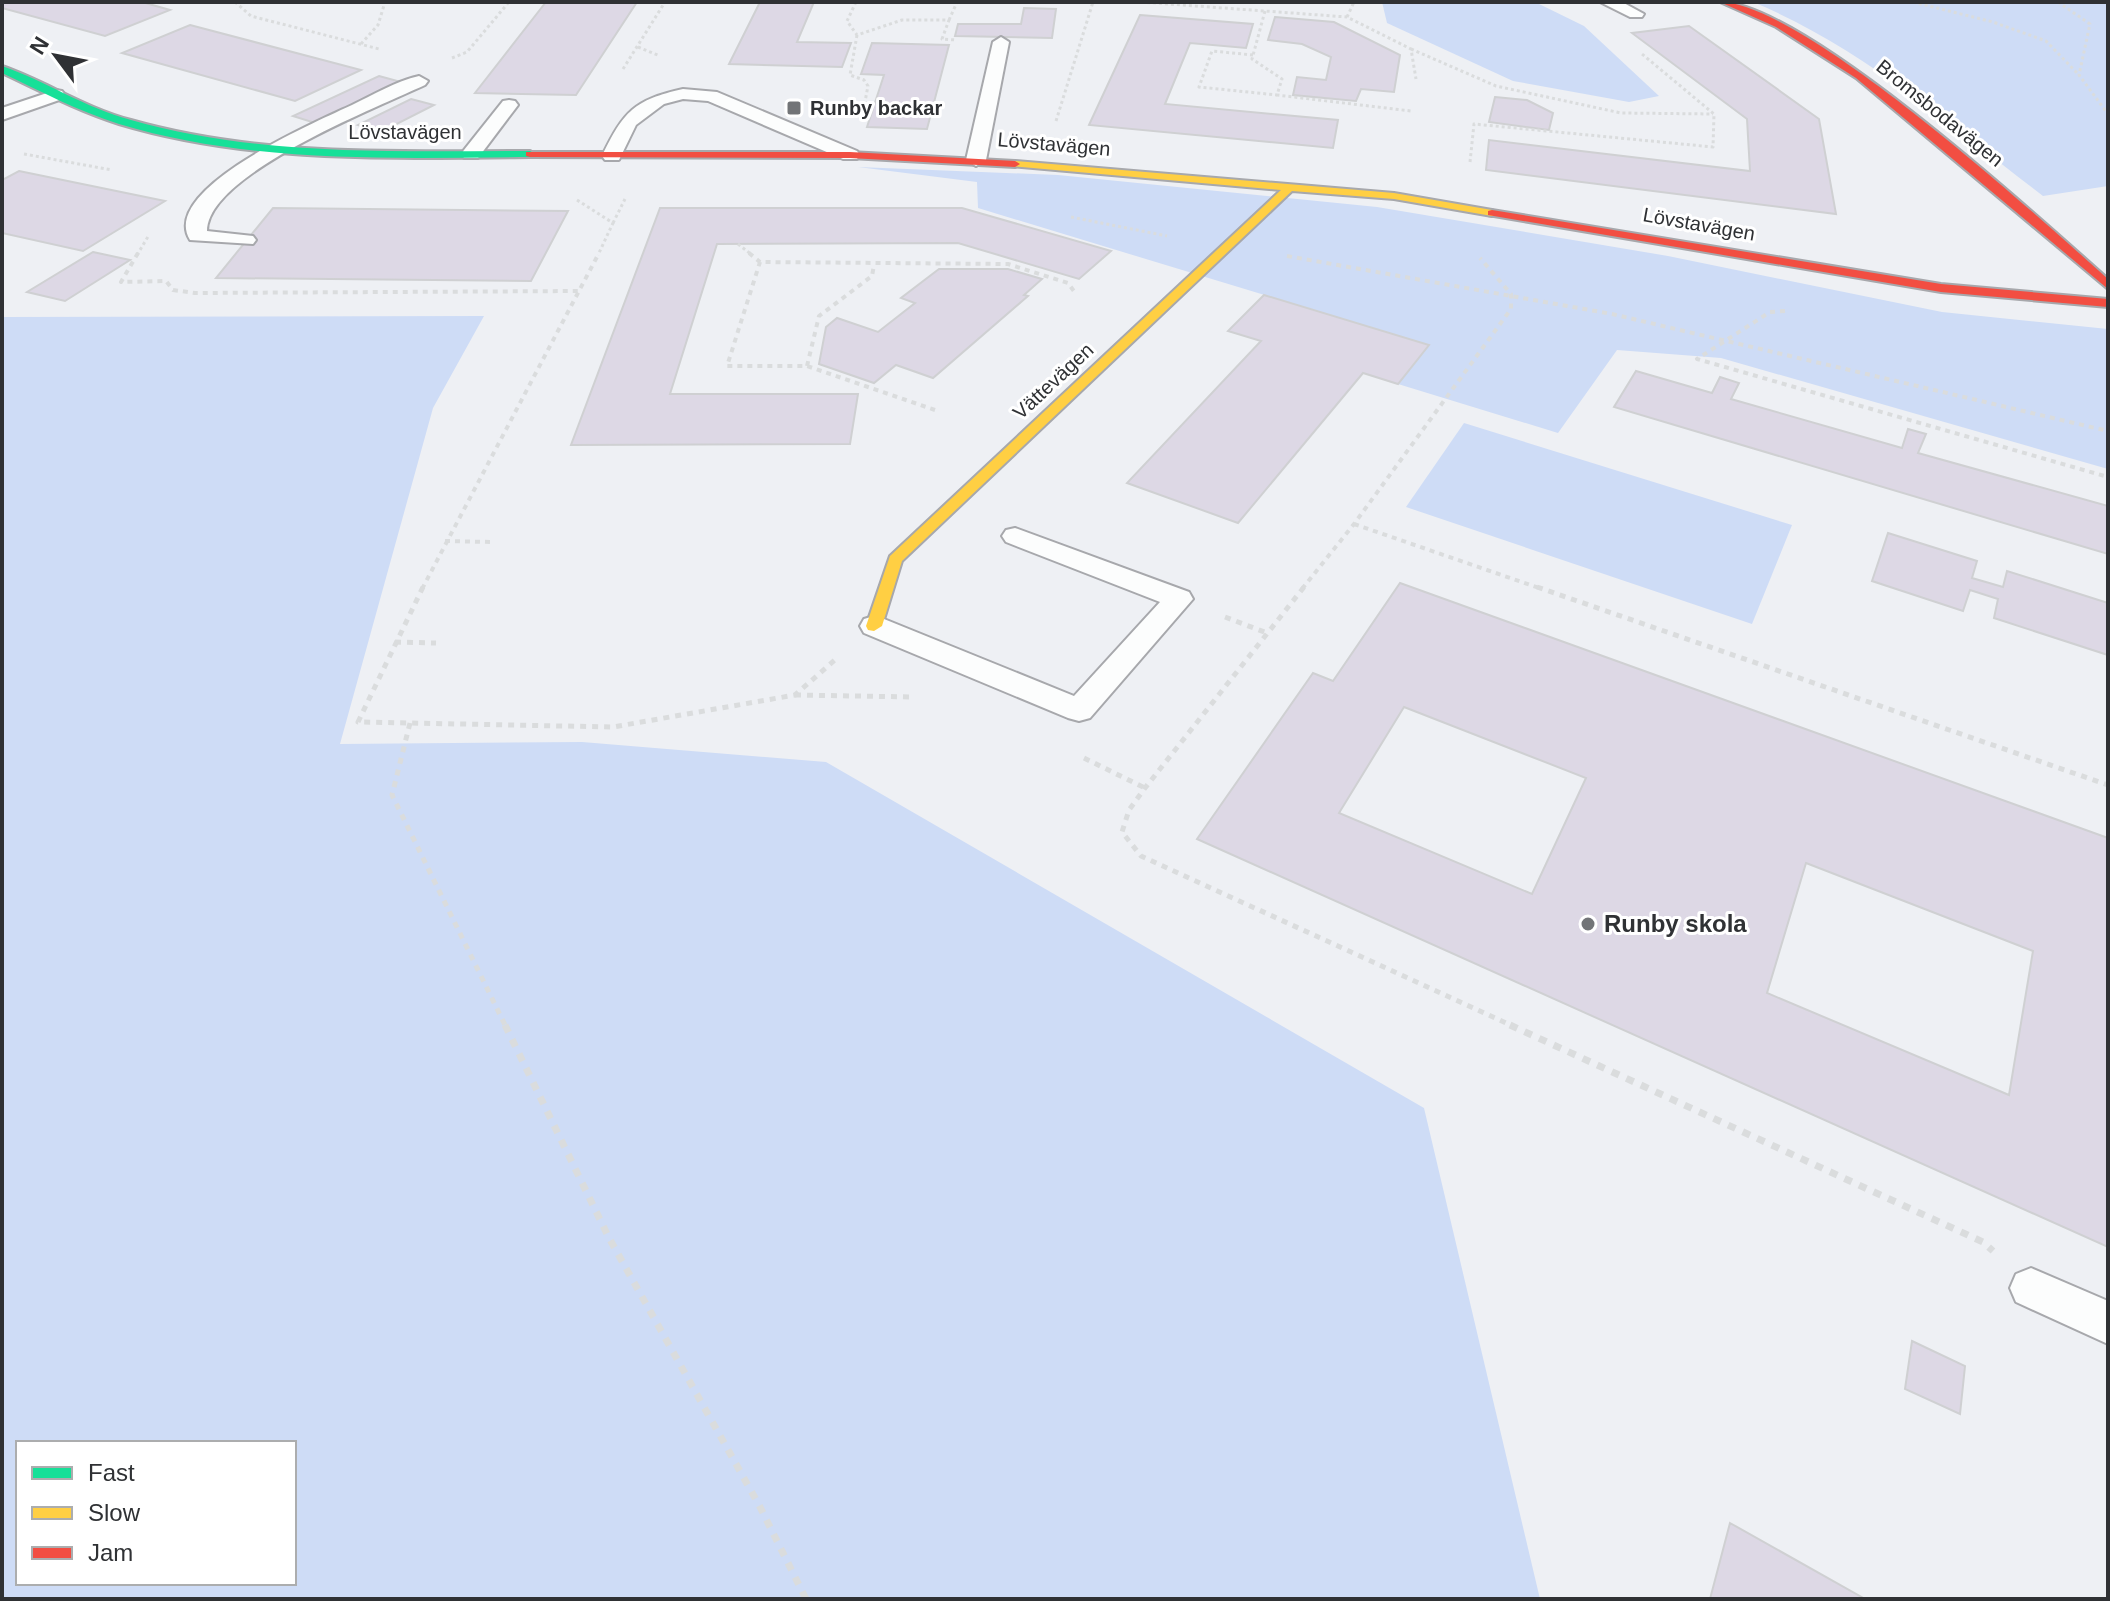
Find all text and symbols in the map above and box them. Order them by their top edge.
north arrow [16,16,96,96]
text: N [25,32,54,59]
street label: Bromsbodavägen [1872,55,2008,171]
place label: Runby backar [810,97,942,119]
marker: Runby backar [785,99,803,117]
street label: Lövstavägen [348,121,462,143]
street label: Lövstavägen [997,128,1111,160]
street label: Lövstavägen [1641,203,1757,245]
street label: Vättevägen [1008,338,1098,424]
place label: Runby skola [1604,910,1747,937]
marker: Runby skola [1579,915,1597,933]
legend [16,1441,296,1585]
text: Fast [88,1459,135,1486]
text: Slow [88,1499,141,1526]
text: Jam [88,1539,133,1566]

